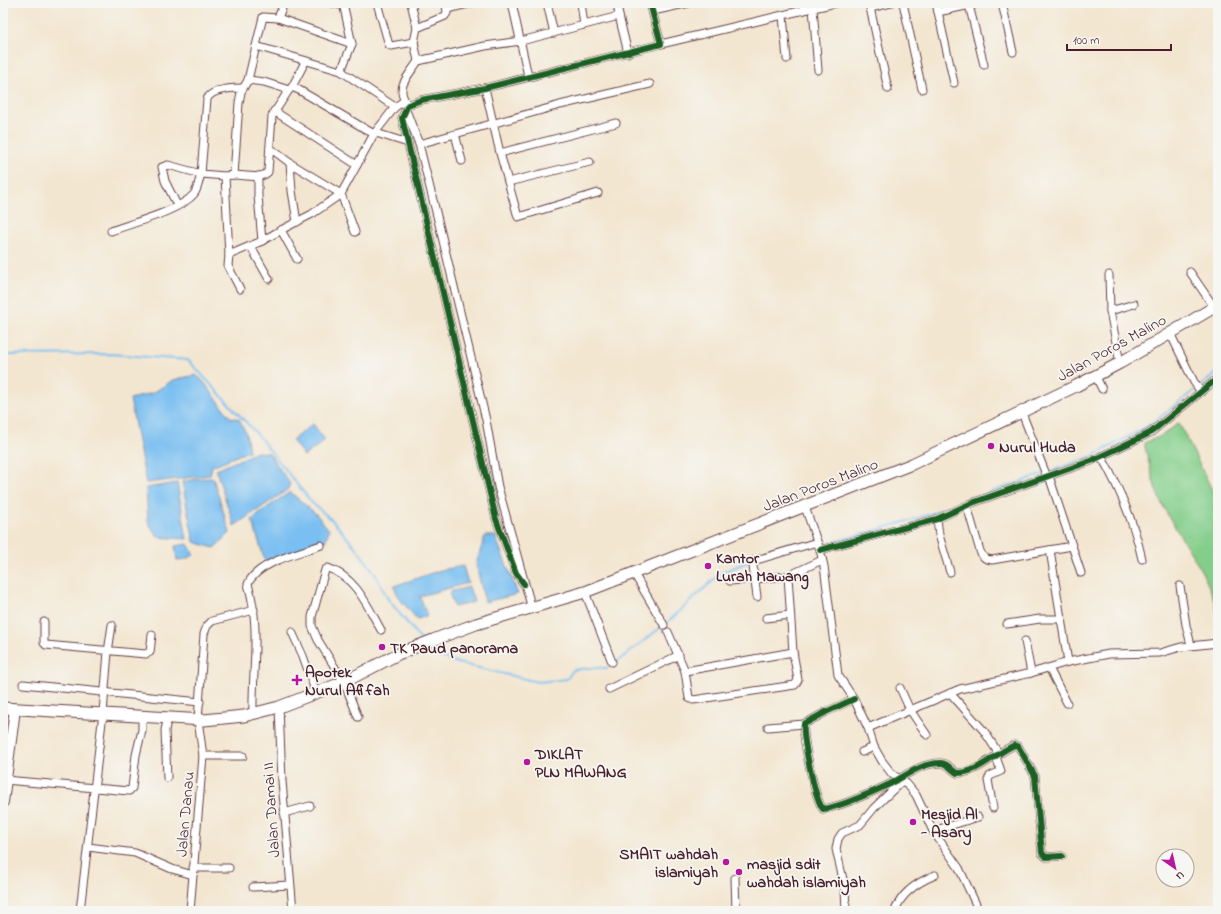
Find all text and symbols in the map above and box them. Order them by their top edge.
scale bar [1067,26,1171,52]
text: 100 m [1073,32,1100,50]
street label: Jalan Poros Malino [1053,309,1171,389]
place label: Nurul Huda [999,436,1076,460]
marker: Nurul Huda [986,441,996,451]
street label: Jalan Poros Malino [760,453,882,519]
place label: Kantor Lurah Mawang [716,547,809,590]
marker: Kantor Lurah Mawang [703,561,713,571]
place label: TK Paud panorama [390,637,519,661]
marker: TK Paud panorama [377,642,387,652]
place label: Apotek Nurul Afifah [305,661,390,703]
marker: Apotek Nurul Afifah [292,675,302,685]
place label: DIKLAT PLN MAWANG [534,743,627,785]
marker: DIKLAT PLN MAWANG [522,757,532,767]
street label: Jalan Damai II [257,761,287,858]
street label: Jalan Danau [170,770,202,858]
place label: Mesjid Al - Asary [920,803,978,846]
marker: Mesjid Al - Asary [908,817,918,827]
place label: SMAIT wahdah islamiyah [619,843,718,886]
north arrow [1155,848,1195,888]
place label: masjid sdit wahdah islamiyah [747,853,866,896]
marker: SMAIT wahdah islamiyah [721,857,731,867]
marker: masjid sdit wahdah islamiyah [734,867,744,877]
text: U [1173,867,1187,884]

